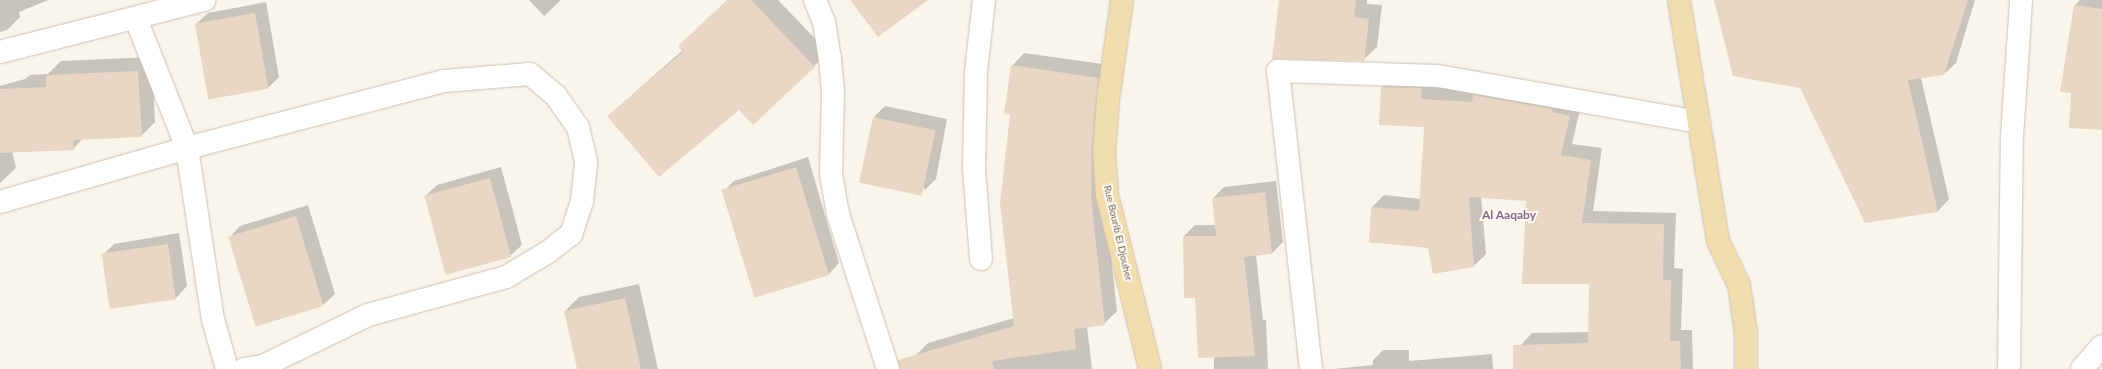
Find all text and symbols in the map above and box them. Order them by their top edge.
street label: Rue Bourib El Djouher [1101,184,1135,282]
district label: Al Aaqaby [1482,208,1536,222]

